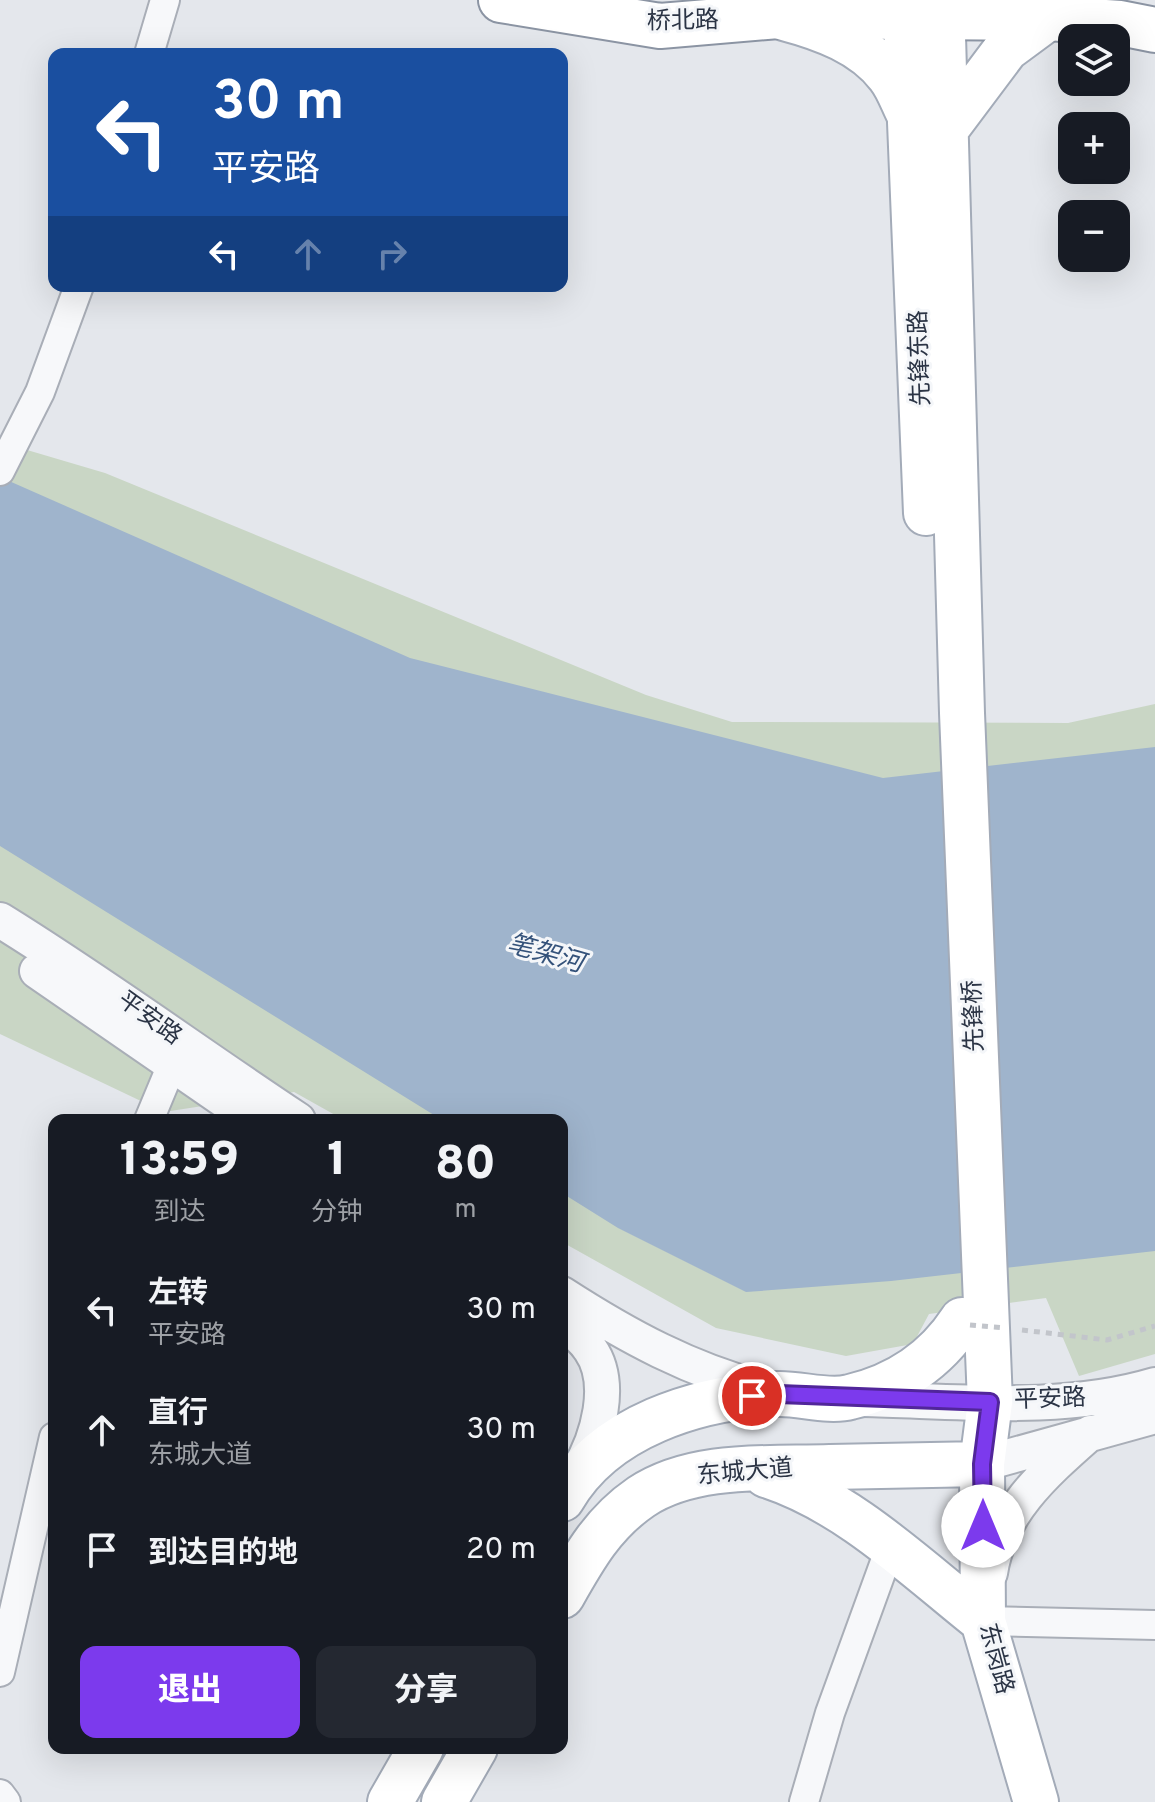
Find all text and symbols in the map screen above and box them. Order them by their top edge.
street label: 桥北路 [647,6,719,38]
map controls [1058,24,1130,272]
button: layers [1058,24,1130,96]
text: 30 m [212,69,345,139]
icon: left [80,80,184,184]
button: + [1058,112,1130,184]
text: 平安路 [212,148,320,194]
button: − [1058,200,1130,272]
icon: left [202,232,246,276]
icon: ahead [286,232,330,276]
icon: right [370,232,414,276]
street label: 先锋东路 [904,310,938,406]
water label: 笔架河 [503,928,592,983]
street label: 先锋桥 [959,979,991,1053]
street label: 平安路 [111,986,187,1052]
text: 13:59 [120,1132,239,1192]
text: 1 [327,1132,347,1192]
text: 80 [435,1136,496,1196]
text: m [454,1194,476,1227]
text: 到达 [153,1197,205,1230]
text: 分钟 [311,1197,363,1230]
text: 左转 [148,1276,208,1313]
icon: left [80,1288,124,1332]
text: 30 m [467,1292,536,1329]
text: 平安路 [148,1320,226,1353]
pin [718,1362,786,1430]
icon: arrive [730,1374,774,1418]
street label: 平安路 [1013,1384,1087,1416]
text: 直行 [148,1396,208,1433]
icon: ahead [80,1408,124,1452]
text: 30 m [467,1412,536,1449]
text: 东城大道 [148,1440,252,1473]
street label: 东城大道 [696,1454,794,1492]
position arrow [941,1484,1025,1568]
icon: arrive [80,1528,124,1572]
text: 20 m [466,1532,536,1569]
text: 到达目的地 [148,1536,298,1573]
street label: 东岗路 [971,1620,1019,1698]
button: 退出 [80,1646,300,1738]
button: 分享 [316,1646,536,1738]

